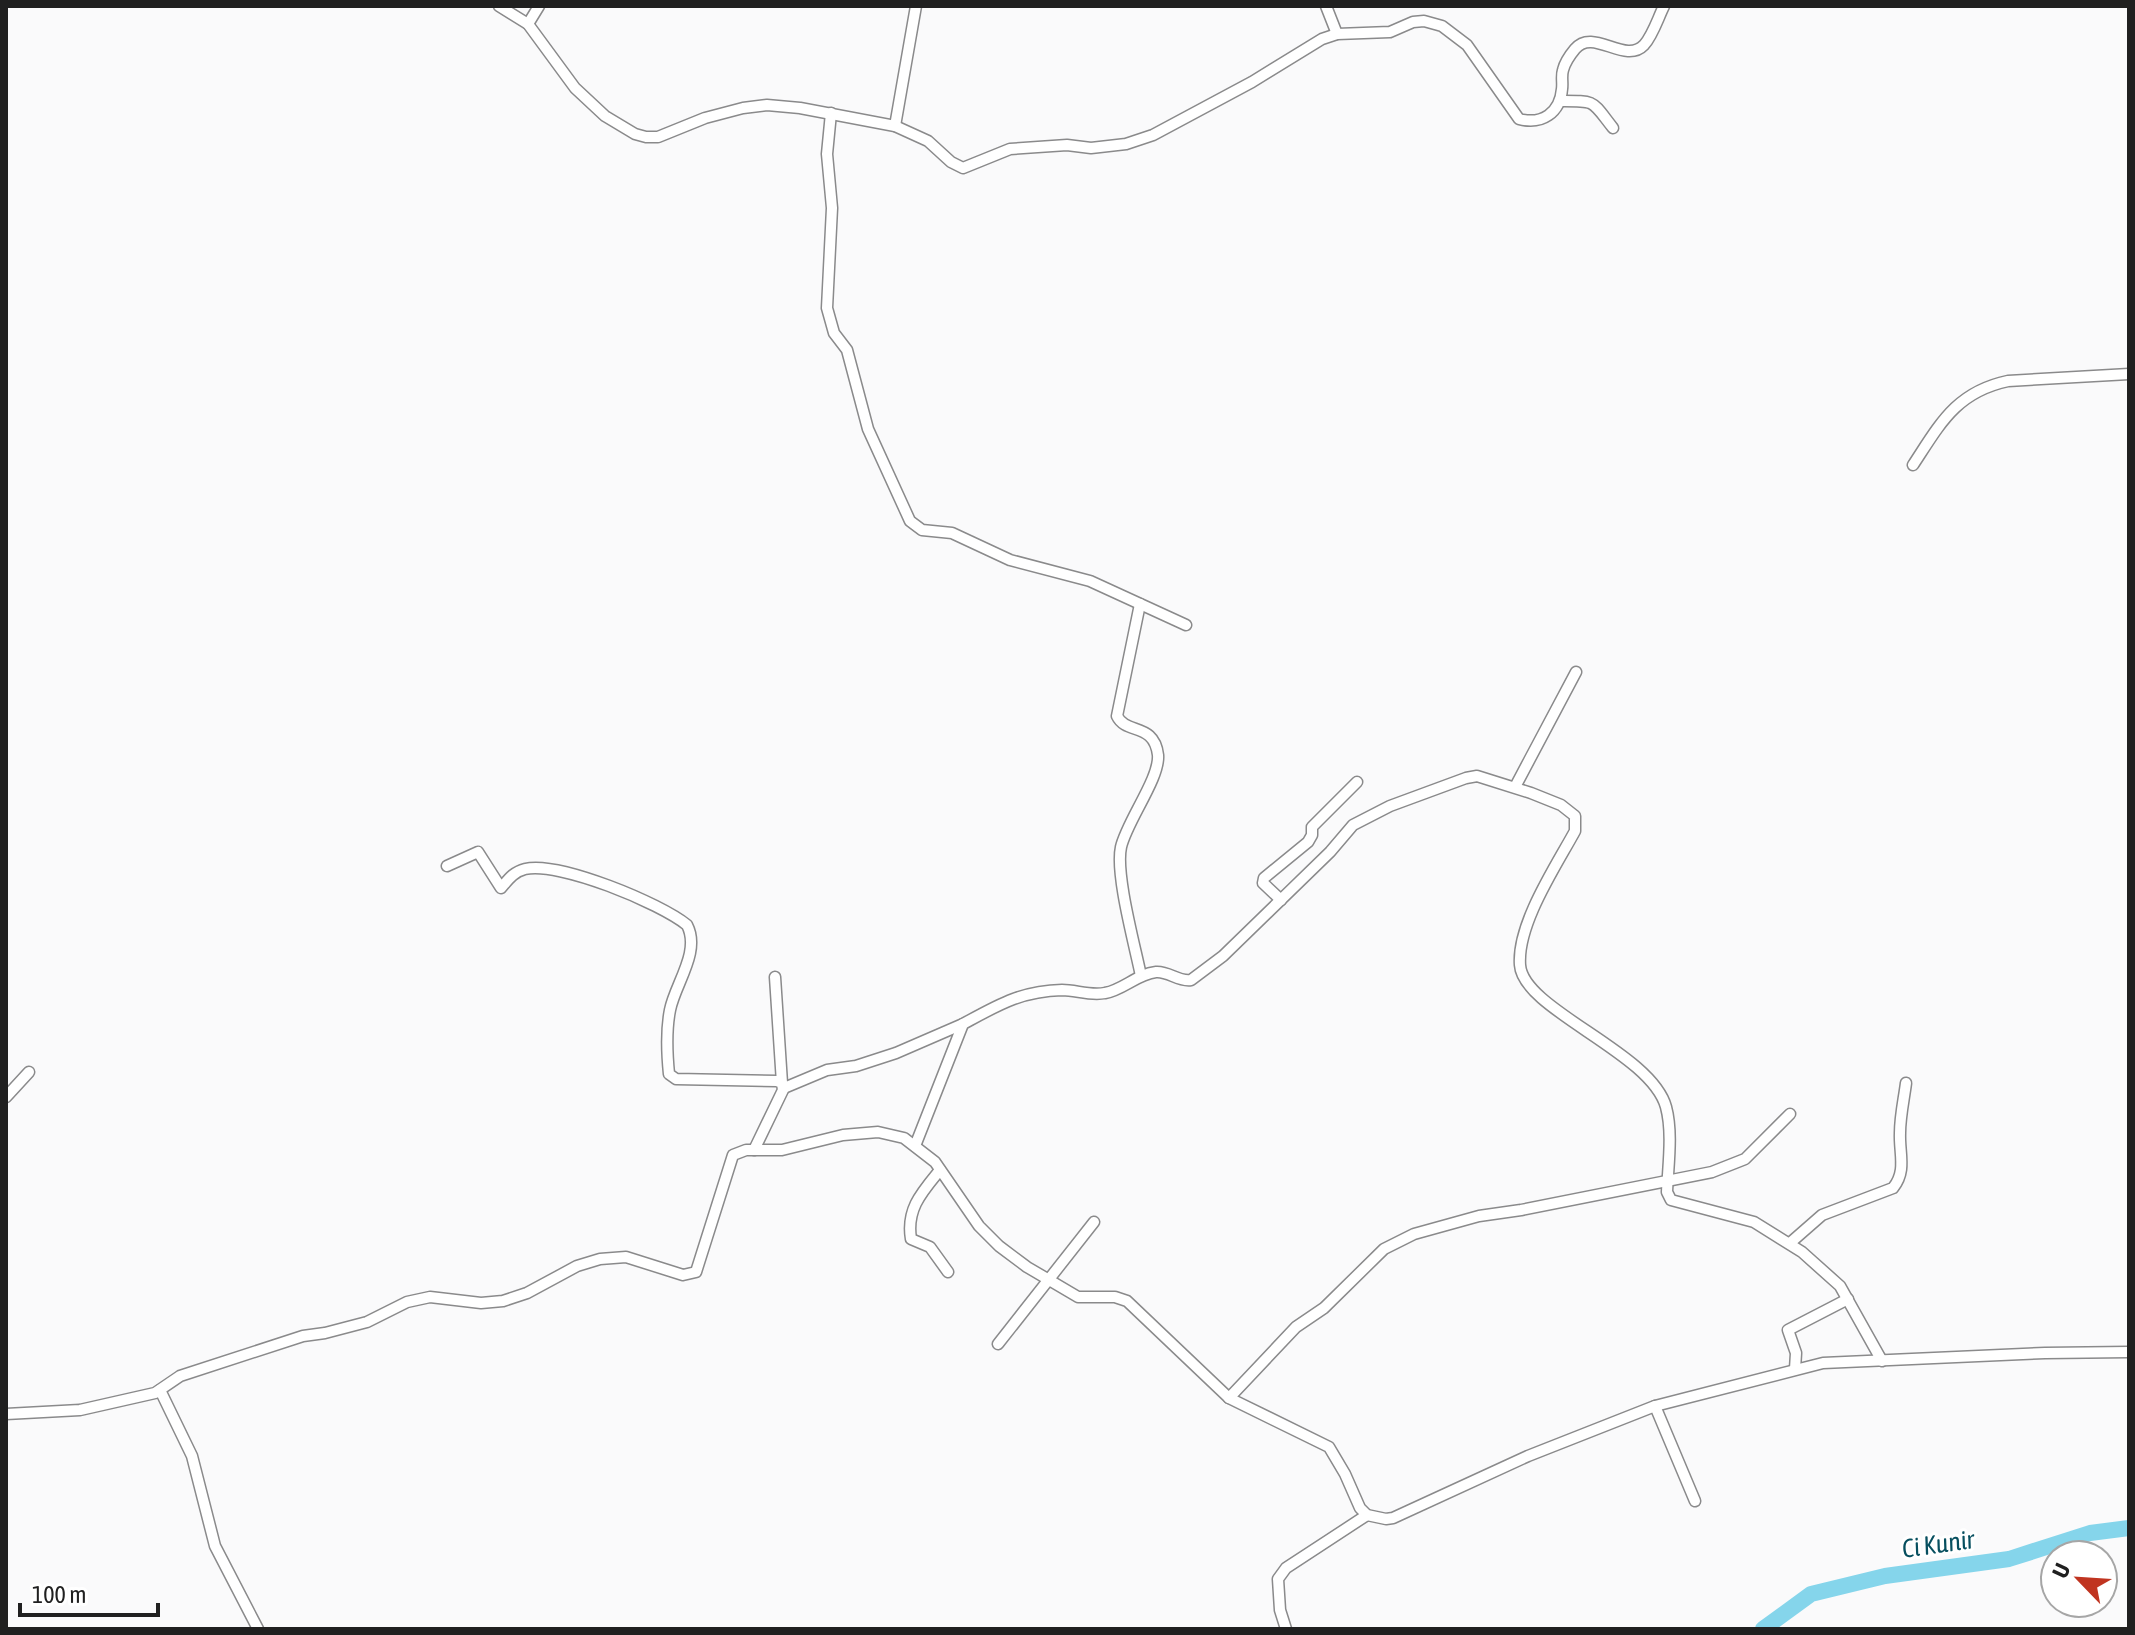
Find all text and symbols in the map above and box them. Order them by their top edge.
water label: Ci Kunir [1900,1524,1977,1564]
north arrow [2039,1539,2119,1619]
text: U [2046,1559,2075,1582]
scale bar [20,1567,158,1617]
text: 100 m [32,1581,86,1608]

